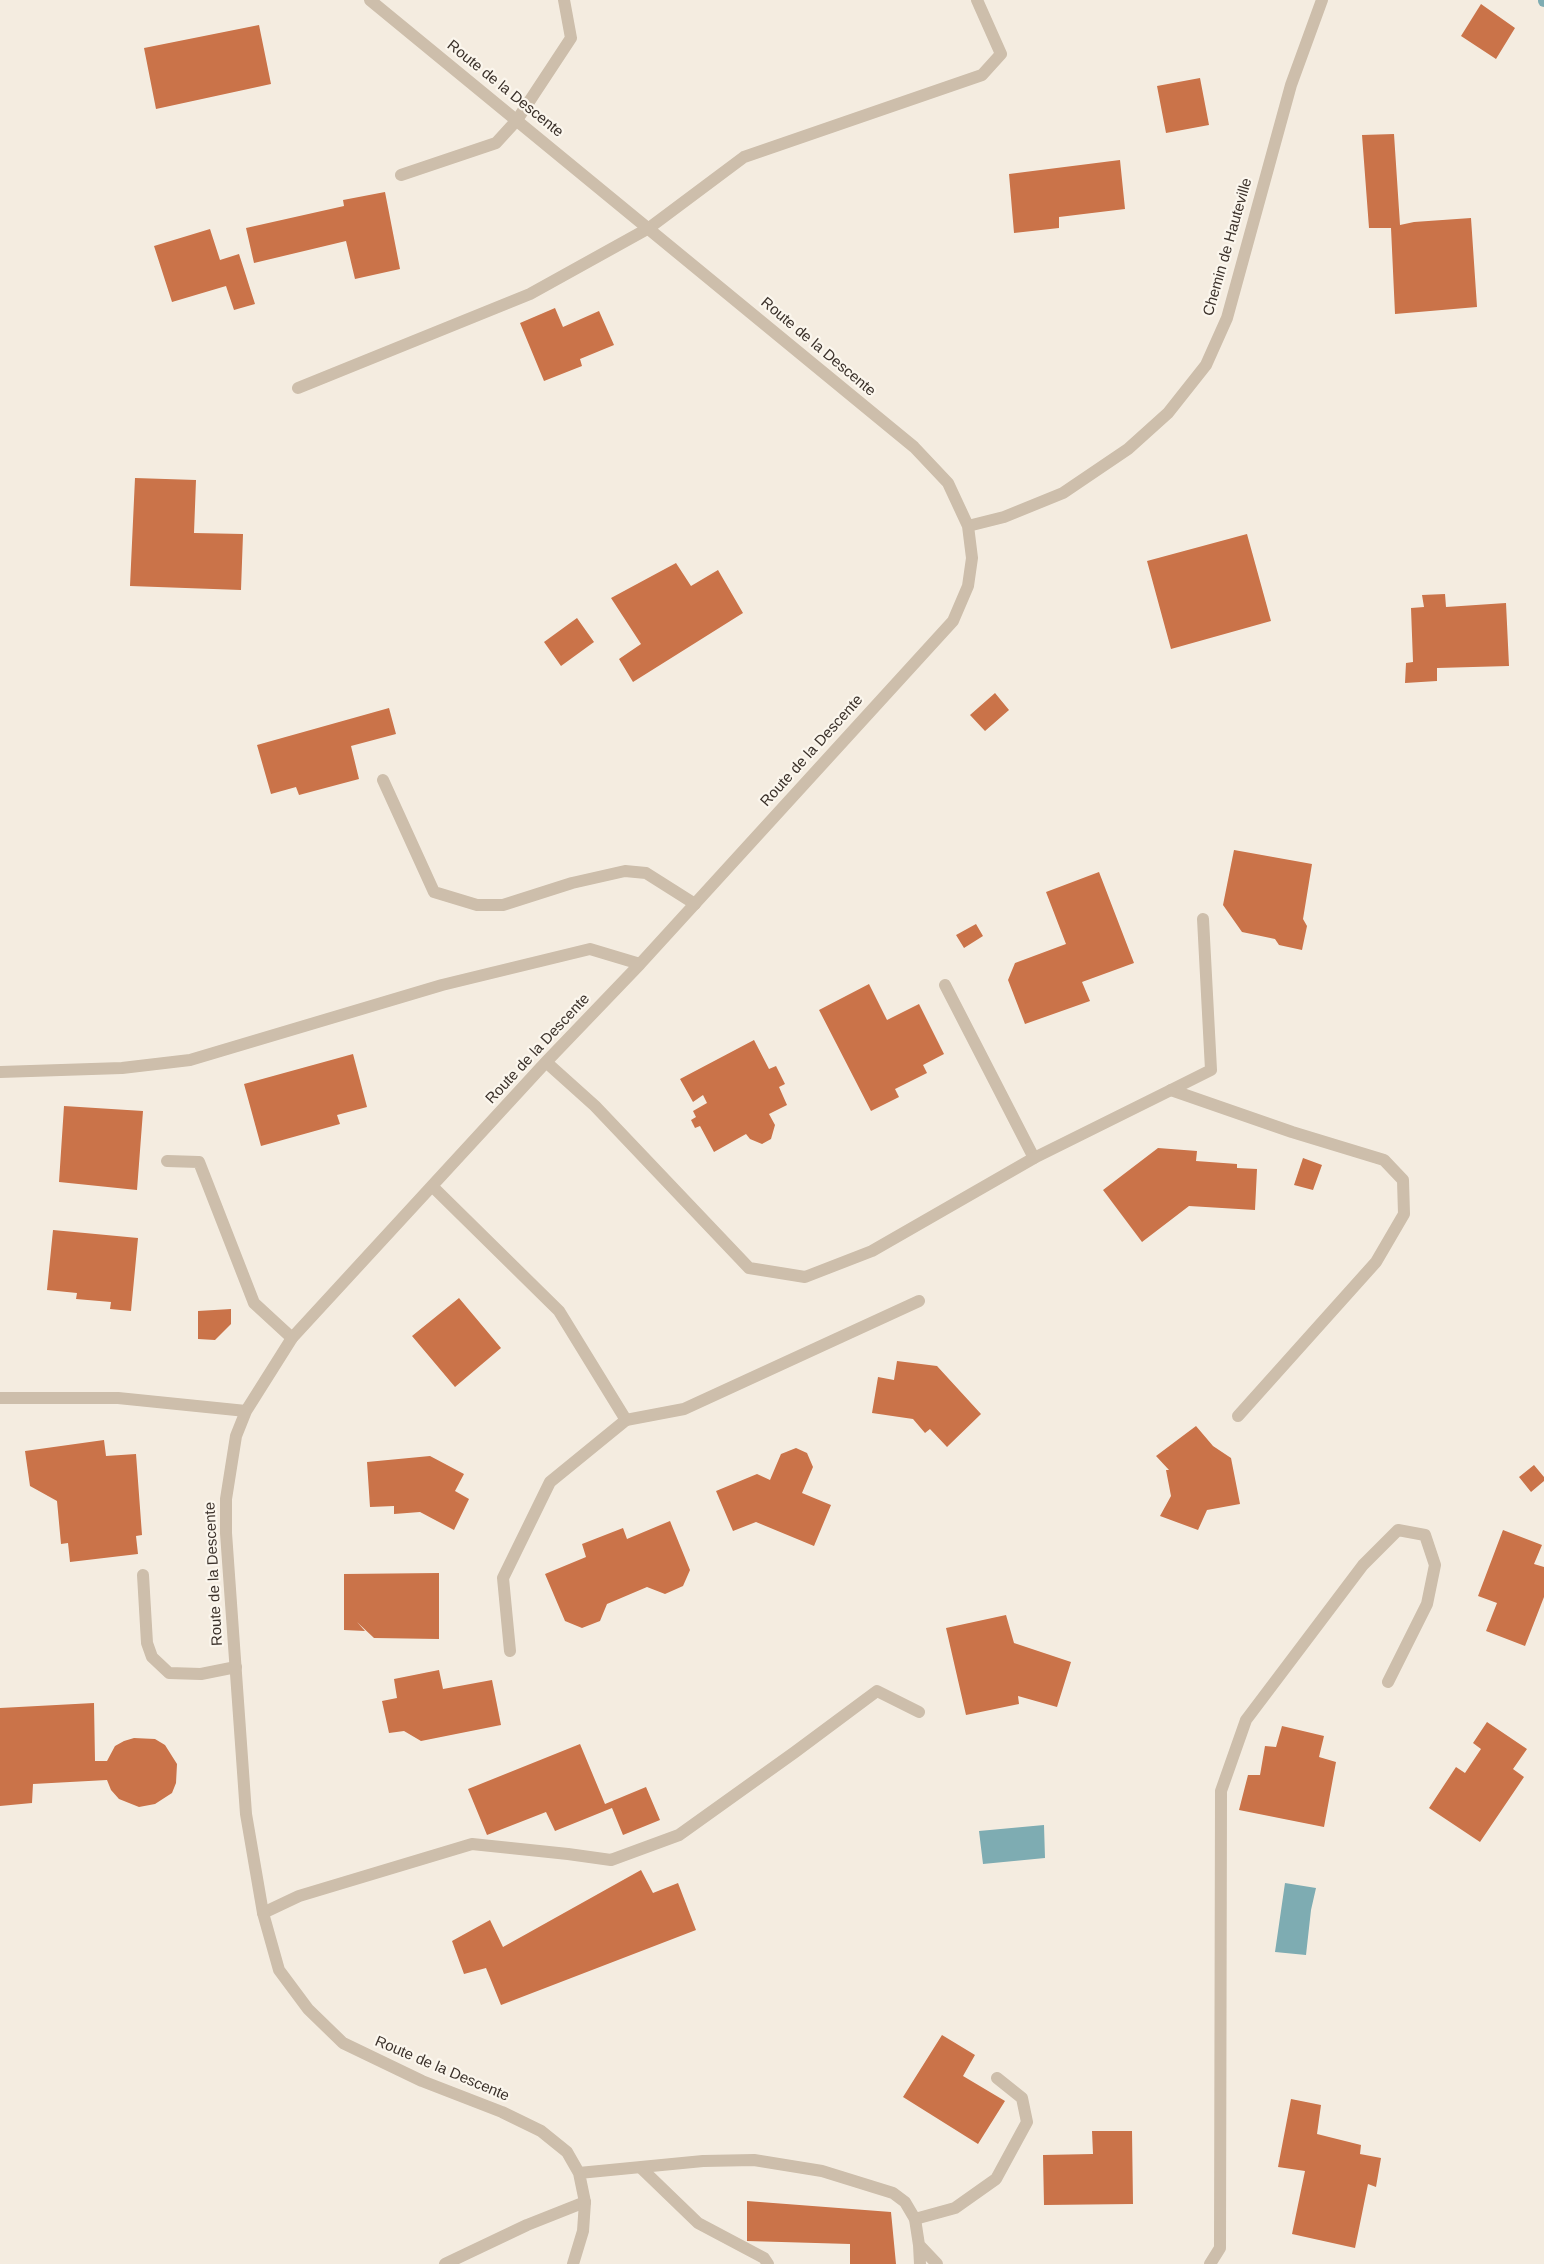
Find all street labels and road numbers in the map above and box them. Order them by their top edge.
street label: Route de la Descente [443,37,567,141]
street label: Chemin de Hauteville [1200,176,1256,318]
street label: Route de la Descente [757,294,879,400]
street label: Route de la Descente [757,691,867,811]
street label: Route de la Descente [482,990,594,1108]
street label: Route de la Descente [201,1501,227,1647]
street label: Route de la Descente [372,2033,512,2105]

